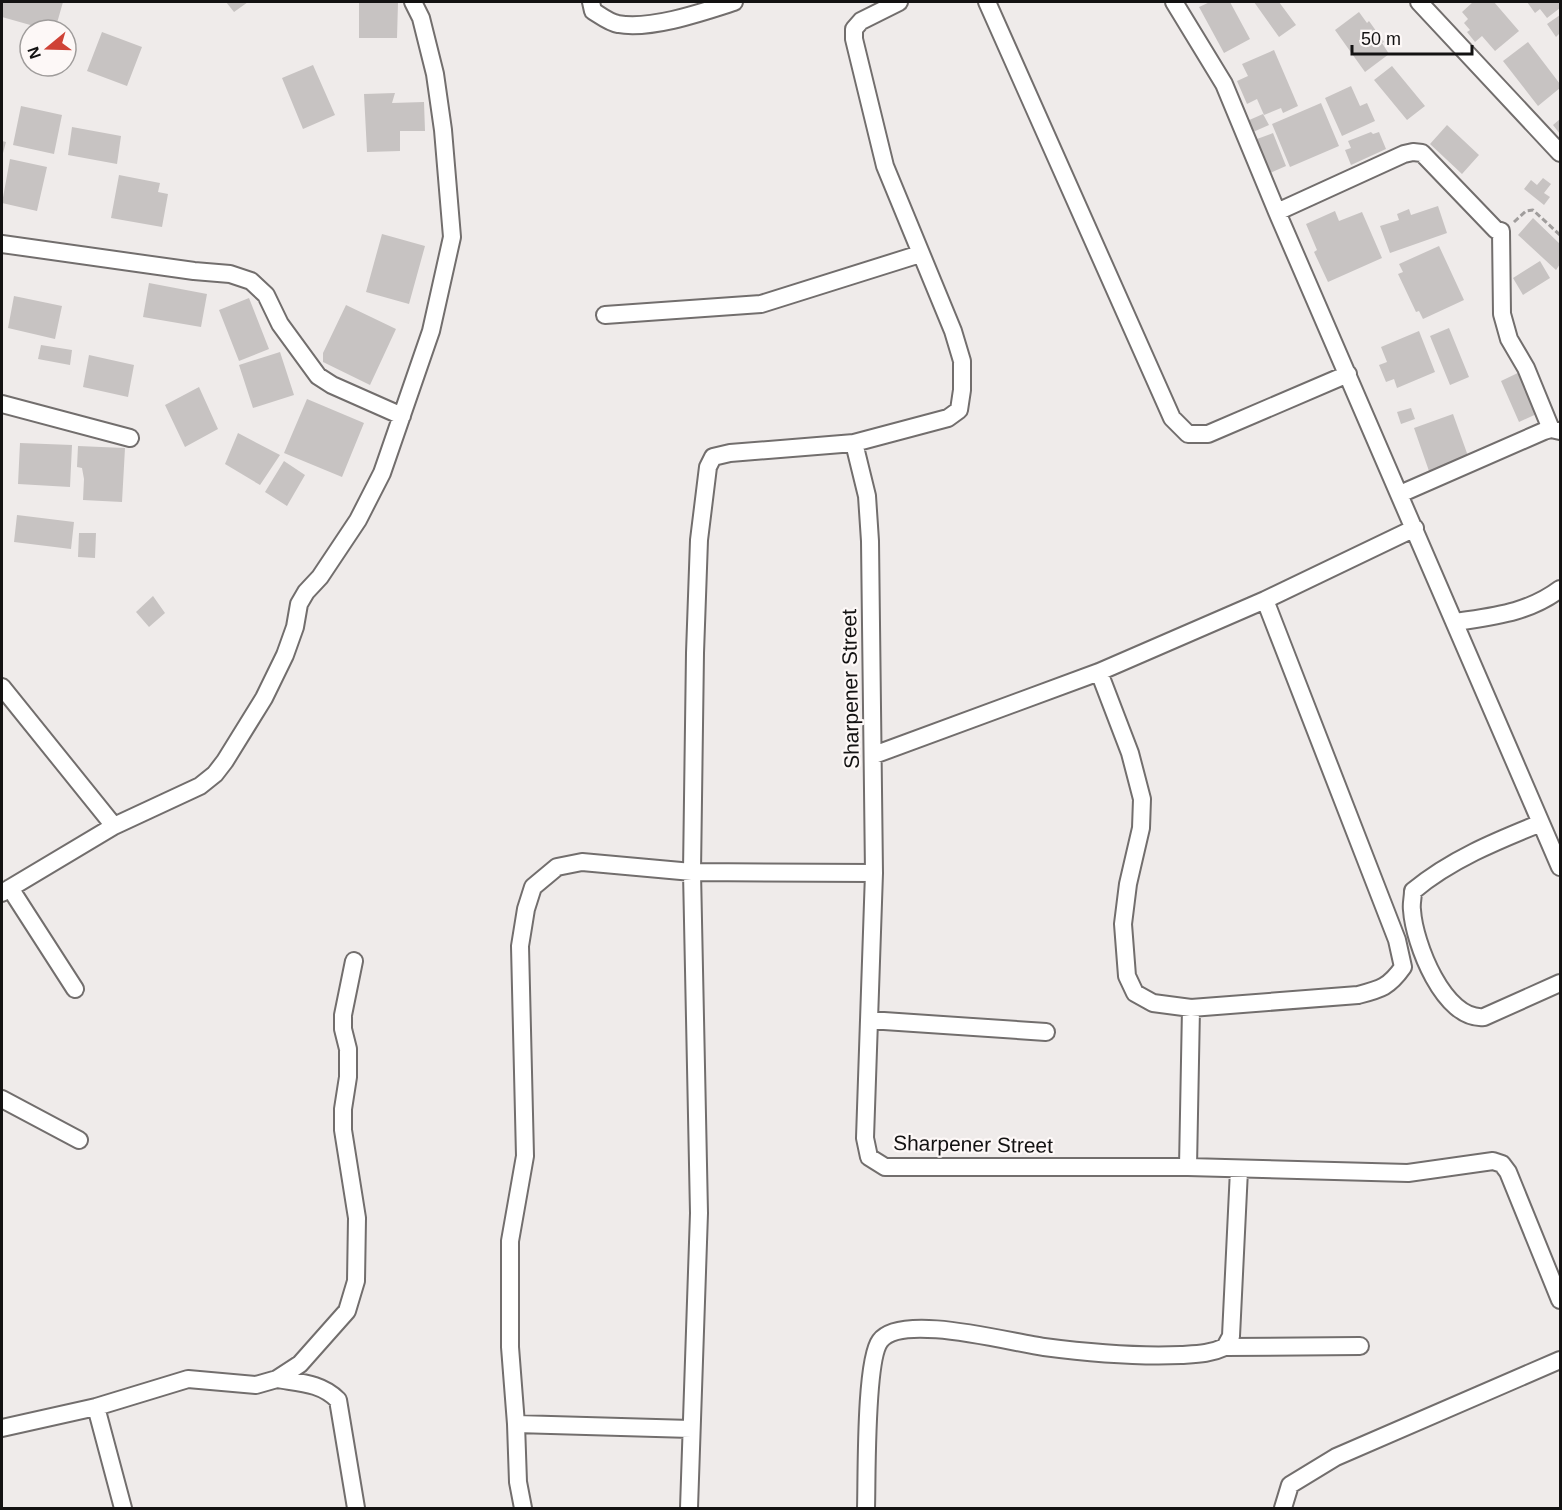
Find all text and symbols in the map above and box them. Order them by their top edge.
north arrow [18,18,78,78]
scale bar [1352,18,1472,56]
text: 50 m [1361,29,1401,49]
text: N [24,44,44,61]
street label: Sharpener Street [837,609,863,769]
street label: Sharpener Street [893,1131,1053,1157]

